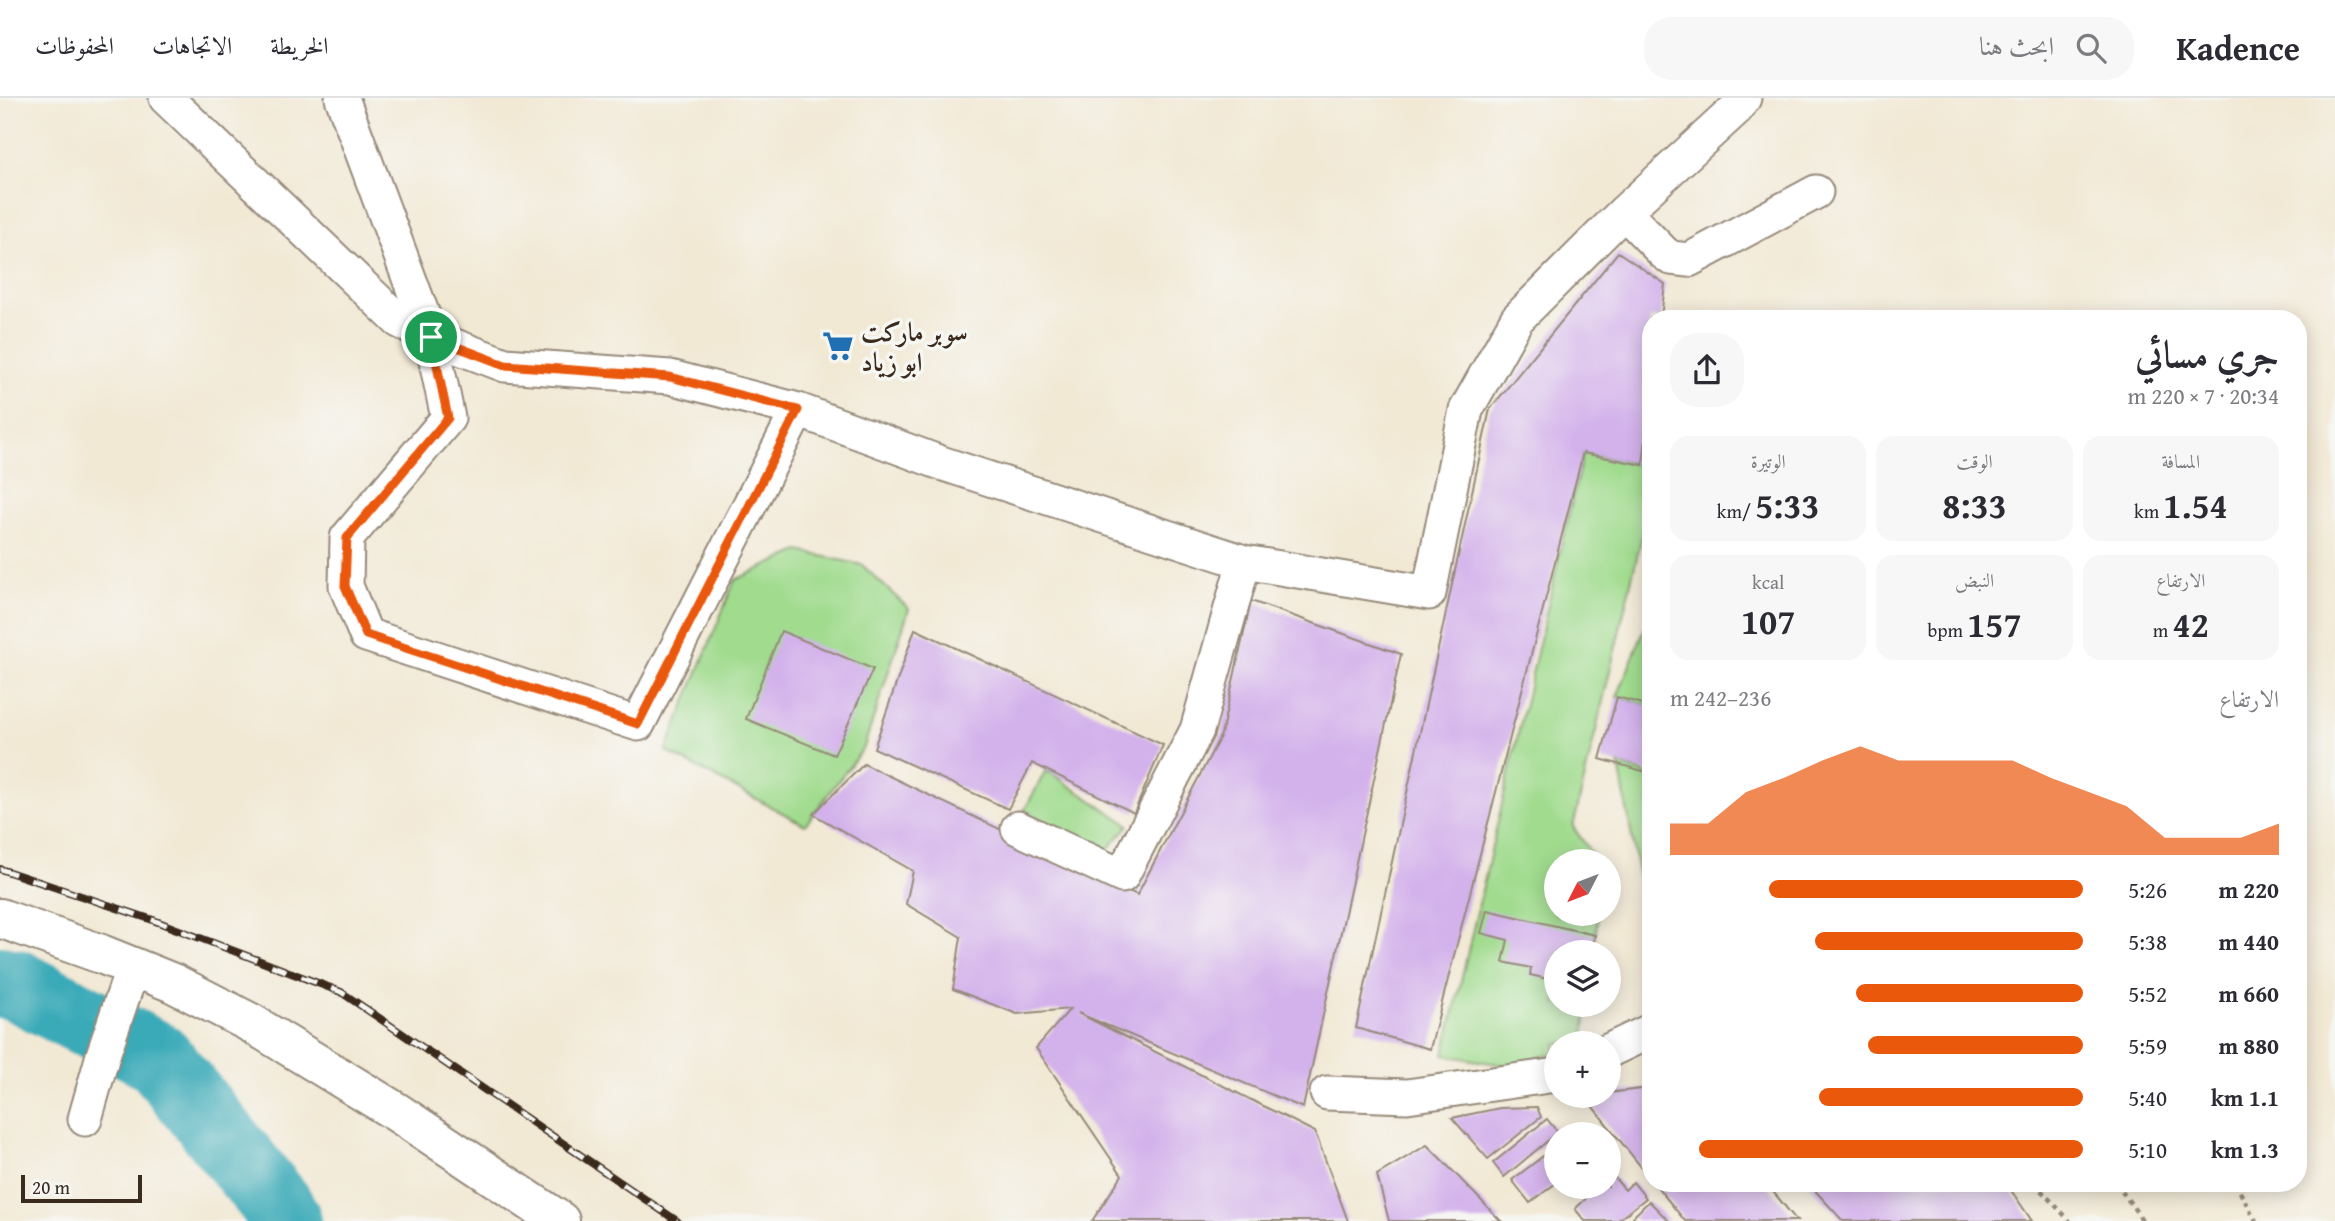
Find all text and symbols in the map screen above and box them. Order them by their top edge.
search box [1644,17,2134,80]
text: Kadence [2176,24,2300,72]
text: ابحث هنا [1979,26,2054,65]
text: المحفوظات [35,28,114,63]
text: الاتجاهات [152,28,232,63]
text: الخريطة [270,28,329,63]
icon: search [2072,29,2110,67]
pin [401,307,461,367]
place label: سوبر ماركت ابو زياد [861,312,968,381]
icon: arrive [412,318,450,356]
text: جري مسائي [2135,325,2279,381]
supermarket icon: سوبر ماركت ابو زياد [821,329,855,363]
button: share [1670,333,1744,407]
text: 20:34 · 7 × 220 m [2127,379,2279,412]
text: الوتيرة [1751,447,1786,475]
text: الوقت [1956,447,1993,475]
text: المسافة [2161,447,2200,475]
text: 5:33 [1755,480,1819,531]
text: 8:33 [1942,480,2007,531]
text: 1.54 [2163,480,2228,531]
text: /km [1717,497,1755,525]
text: km [2134,497,2163,525]
text: النبض [1955,566,1994,594]
text: الارتفاع [2156,566,2205,594]
text: kcal [1752,568,1784,596]
text: 107 [1741,596,1795,647]
text: 157 [1967,599,2022,650]
text: 42 [2173,599,2209,650]
text: bpm [1927,616,1967,644]
text: m [2153,616,2173,644]
text: 236–242 m [1670,681,1771,714]
text: الارتفاع [2219,682,2279,715]
north arrow [1544,849,1620,926]
map controls [1544,849,1621,1199]
text: 5:26 [2128,873,2167,906]
text: 220 m [2218,873,2279,906]
text: 5:38 [2128,925,2167,958]
text: 440 m [2218,925,2279,958]
button: layers [1544,940,1621,1017]
text: 5:52 [2128,977,2167,1010]
text: 660 m [2218,977,2279,1010]
text: 5:59 [2128,1029,2167,1062]
text: 880 m [2218,1029,2279,1062]
button: + [1544,1031,1621,1108]
text: 5:40 [2128,1081,2167,1114]
text: 1.1 km [2211,1081,2279,1114]
button: − [1544,1122,1621,1199]
text: 5:10 [2128,1133,2167,1166]
text: 1.3 km [2211,1133,2279,1166]
scale bar [21,1172,142,1204]
text: 20 m [32,1173,70,1201]

